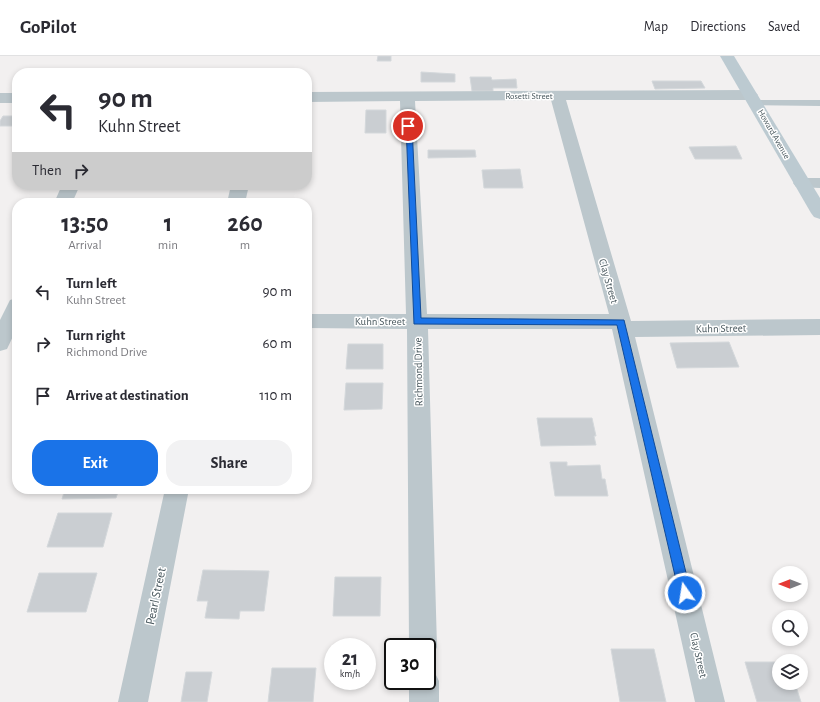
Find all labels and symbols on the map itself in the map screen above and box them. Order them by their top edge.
street label: Rosetti Street [505,92,553,101]
street label: Howard Avenue [756,108,791,161]
pin [391,109,425,143]
street label: Clay Street [597,258,620,305]
street label: Kuhn Street [355,316,406,327]
street label: Kuhn Street [696,323,747,334]
street label: Richmond Drive [412,338,425,406]
street label: Pearl Street [144,566,169,626]
north arrow [772,566,808,602]
position arrow [664,572,706,614]
street label: Clay Street [688,632,709,679]
speed limit sign: 30 [384,638,436,690]

